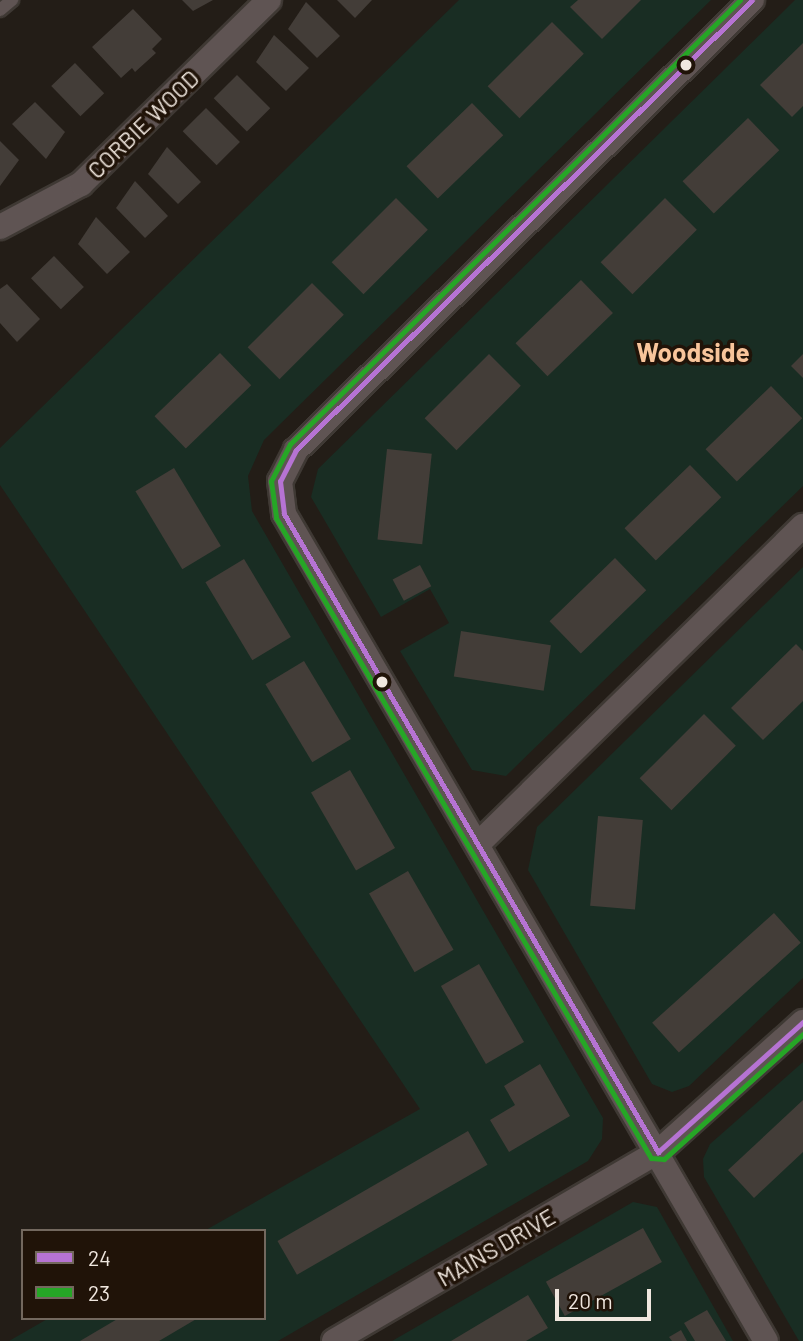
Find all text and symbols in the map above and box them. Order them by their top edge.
unlabelled marker [679,58,693,72]
street label: CORBIE WOOD [82,64,204,184]
district label: Woodside [636,336,750,368]
unlabelled marker [375,675,389,689]
street label: MAINS DRIVE [432,1202,560,1292]
legend [21,1229,266,1320]
text: 24 [88,1245,111,1270]
scale bar [558,1274,654,1318]
text: 23 [88,1280,110,1305]
text: 20 m [568,1288,613,1313]

